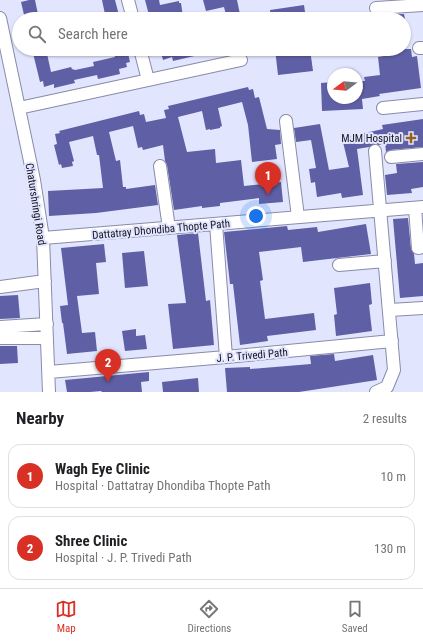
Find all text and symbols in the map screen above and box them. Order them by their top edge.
search box [12,12,411,56]
icon: search [26,23,48,45]
text: Search here [58,25,128,43]
north arrow [327,68,363,104]
place label: MJM Hospital [341,132,402,145]
marker: MJM Hospital [405,132,417,144]
street label: Chaturshringi Road [23,162,48,246]
pin: 1 [255,162,281,195]
your location [246,206,266,226]
street label: Dattatray Dhondiba Thopte Path [92,217,230,242]
street label: J. P. Trivedi Path [216,346,288,365]
pin: 2 [95,349,121,382]
text: Nearby [16,408,64,428]
text: 2 results [363,411,407,426]
text: Wagh Eye Clinic [55,460,150,478]
text: 1 [27,469,33,484]
text: 10 m [380,469,406,484]
text: Hospital · Dattatray Dhondiba Thopte Path [55,478,270,493]
text: Shree Clinic [55,532,127,550]
text: 2 [27,541,33,556]
text: 130 m [374,541,406,556]
text: Hospital · J. P. Trivedi Path [55,550,192,565]
tab: Map [55,598,77,635]
tab: Directions [187,598,231,635]
tab: Saved [342,598,368,635]

